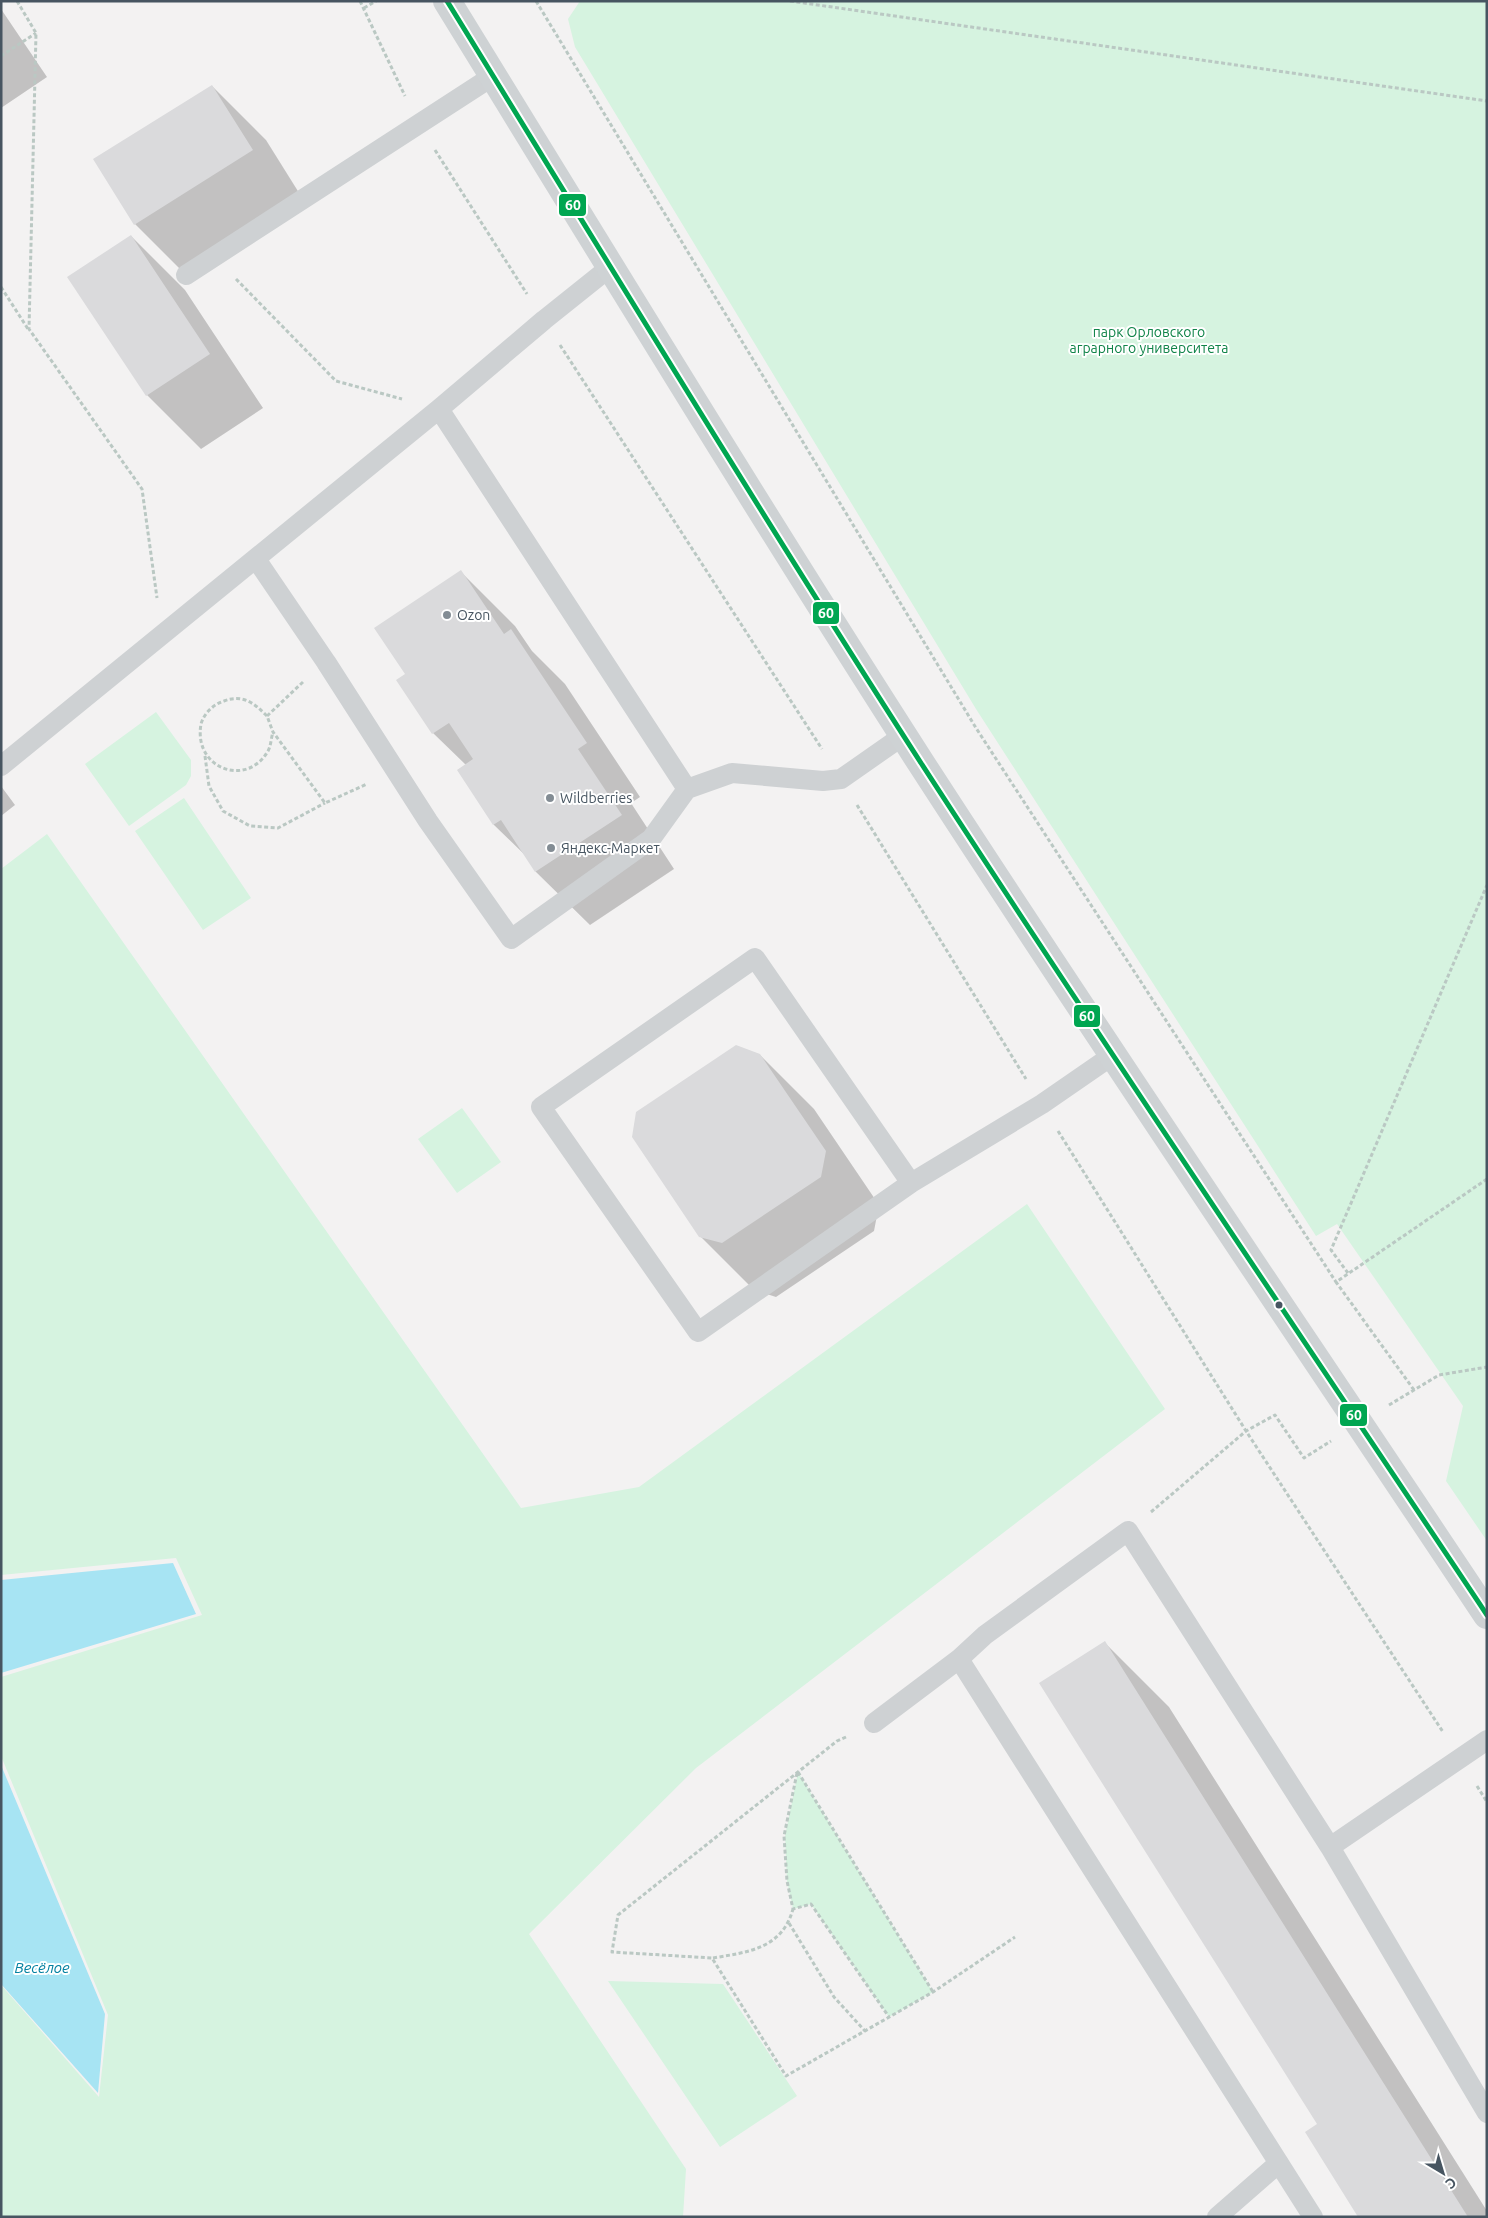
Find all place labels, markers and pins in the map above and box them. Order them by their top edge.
place label: Ozon [457,607,490,623]
marker: Ozon [441,609,453,621]
place label: Wildberries [560,790,632,806]
marker: Wildberries [544,792,556,804]
place label: Яндекс-Маркет [561,840,660,856]
marker: Яндекс-Маркет [545,842,557,854]
unlabelled marker [1274,1300,1284,1310]

